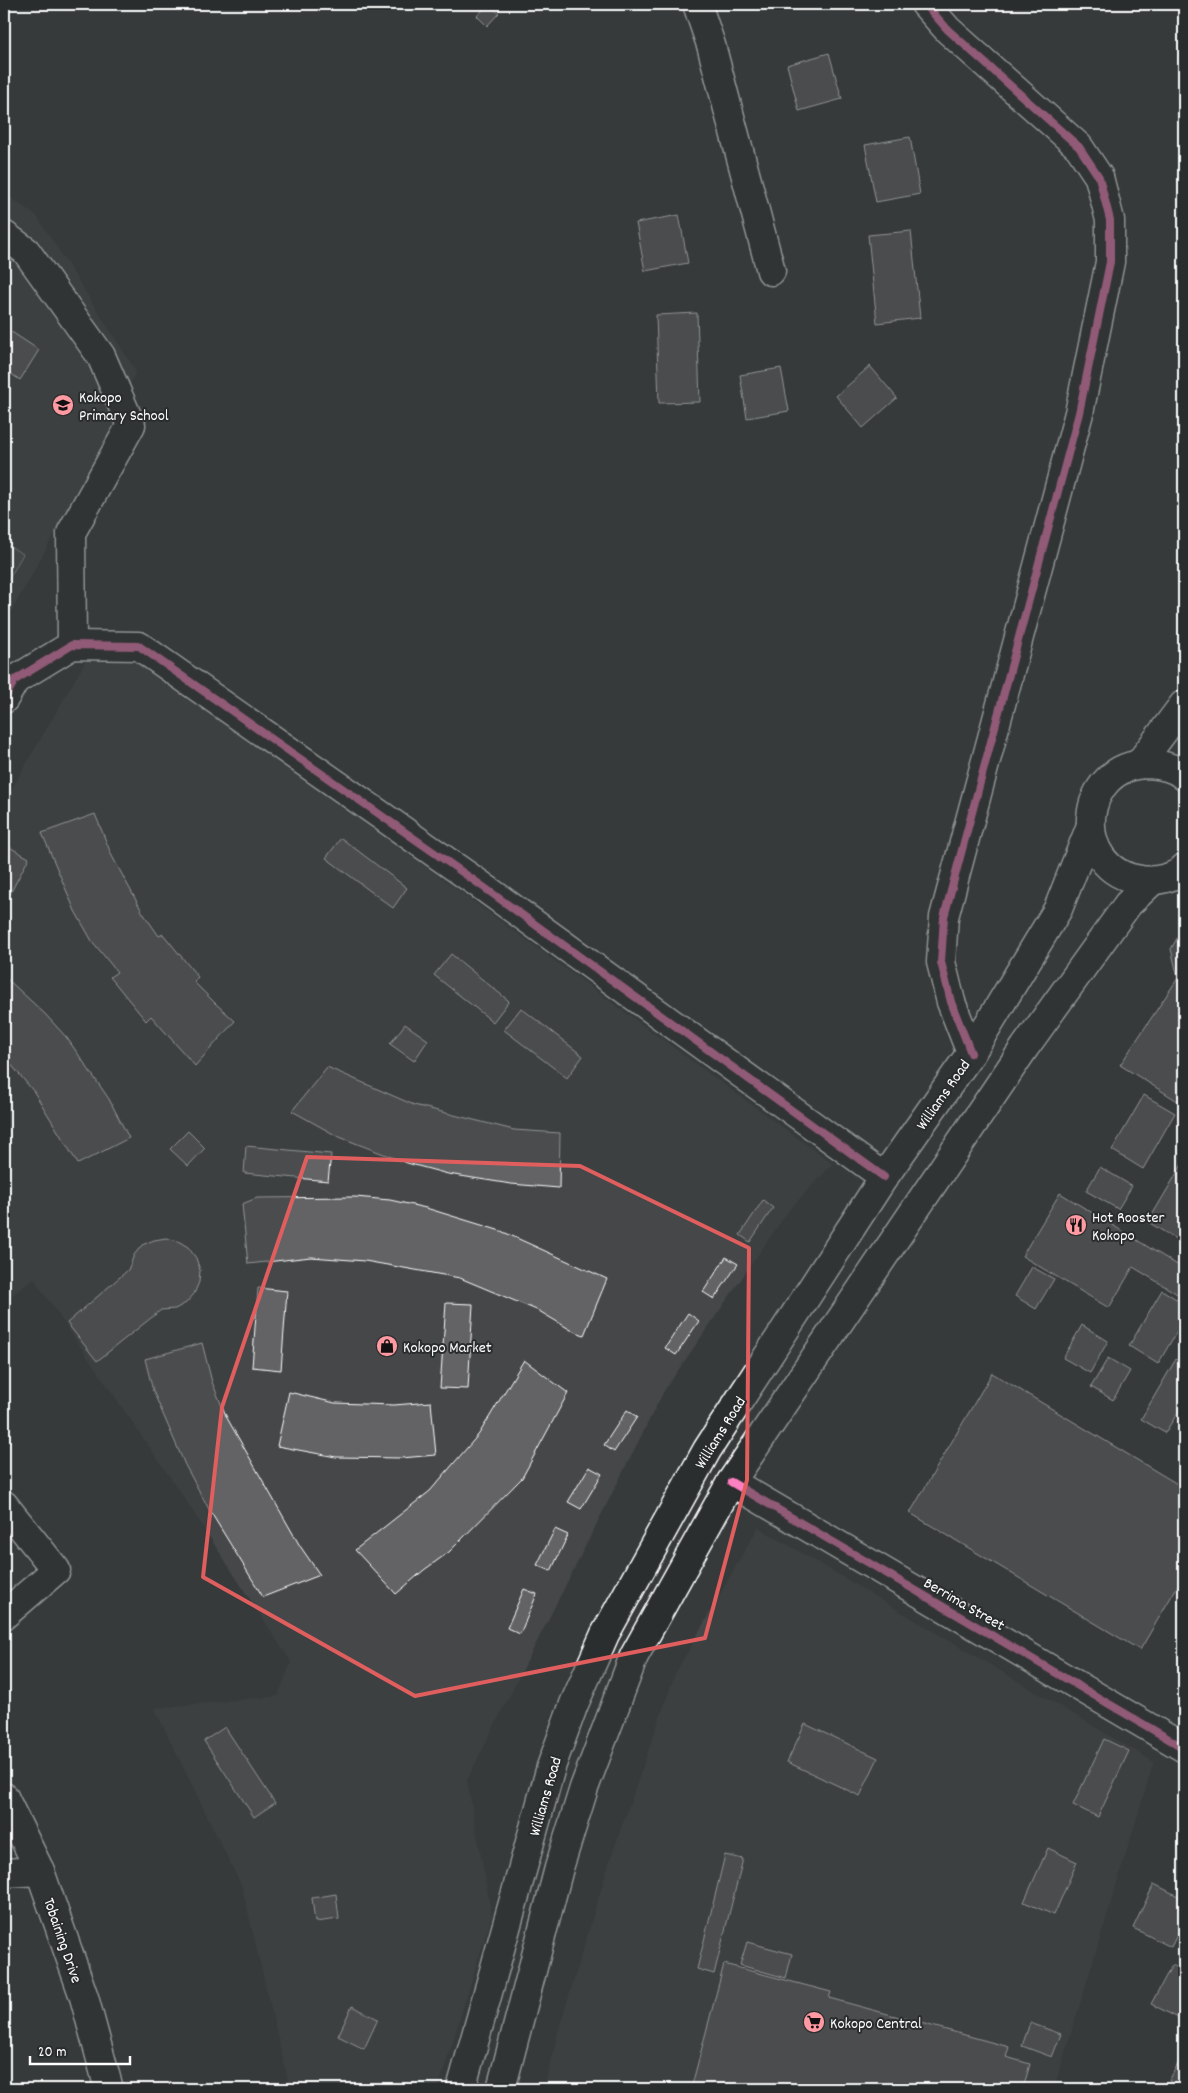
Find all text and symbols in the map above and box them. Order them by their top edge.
place label: Kokopo Primary School [79,387,169,428]
school or university icon: Kokopo Primary School [51,393,75,417]
street label: Williams Road [911,1055,977,1135]
place label: Hot Rooster Kokopo [1092,1207,1165,1248]
restaurant icon: Hot Rooster Kokopo [1064,1213,1088,1237]
shop icon: Kokopo Market [375,1334,399,1358]
place label: Kokopo Market [403,1337,492,1360]
street label: Williams Road [690,1393,752,1474]
street label: Berrima Street [919,1573,1009,1638]
street label: Williams Road [524,1754,569,1839]
street label: Tobaining Drive [36,1895,87,1986]
supermarket icon: Kokopo Central [802,2010,826,2034]
place label: Kokopo Central [830,2013,922,2036]
scale bar [30,2033,130,2065]
text: 20 m [38,2042,66,2064]

